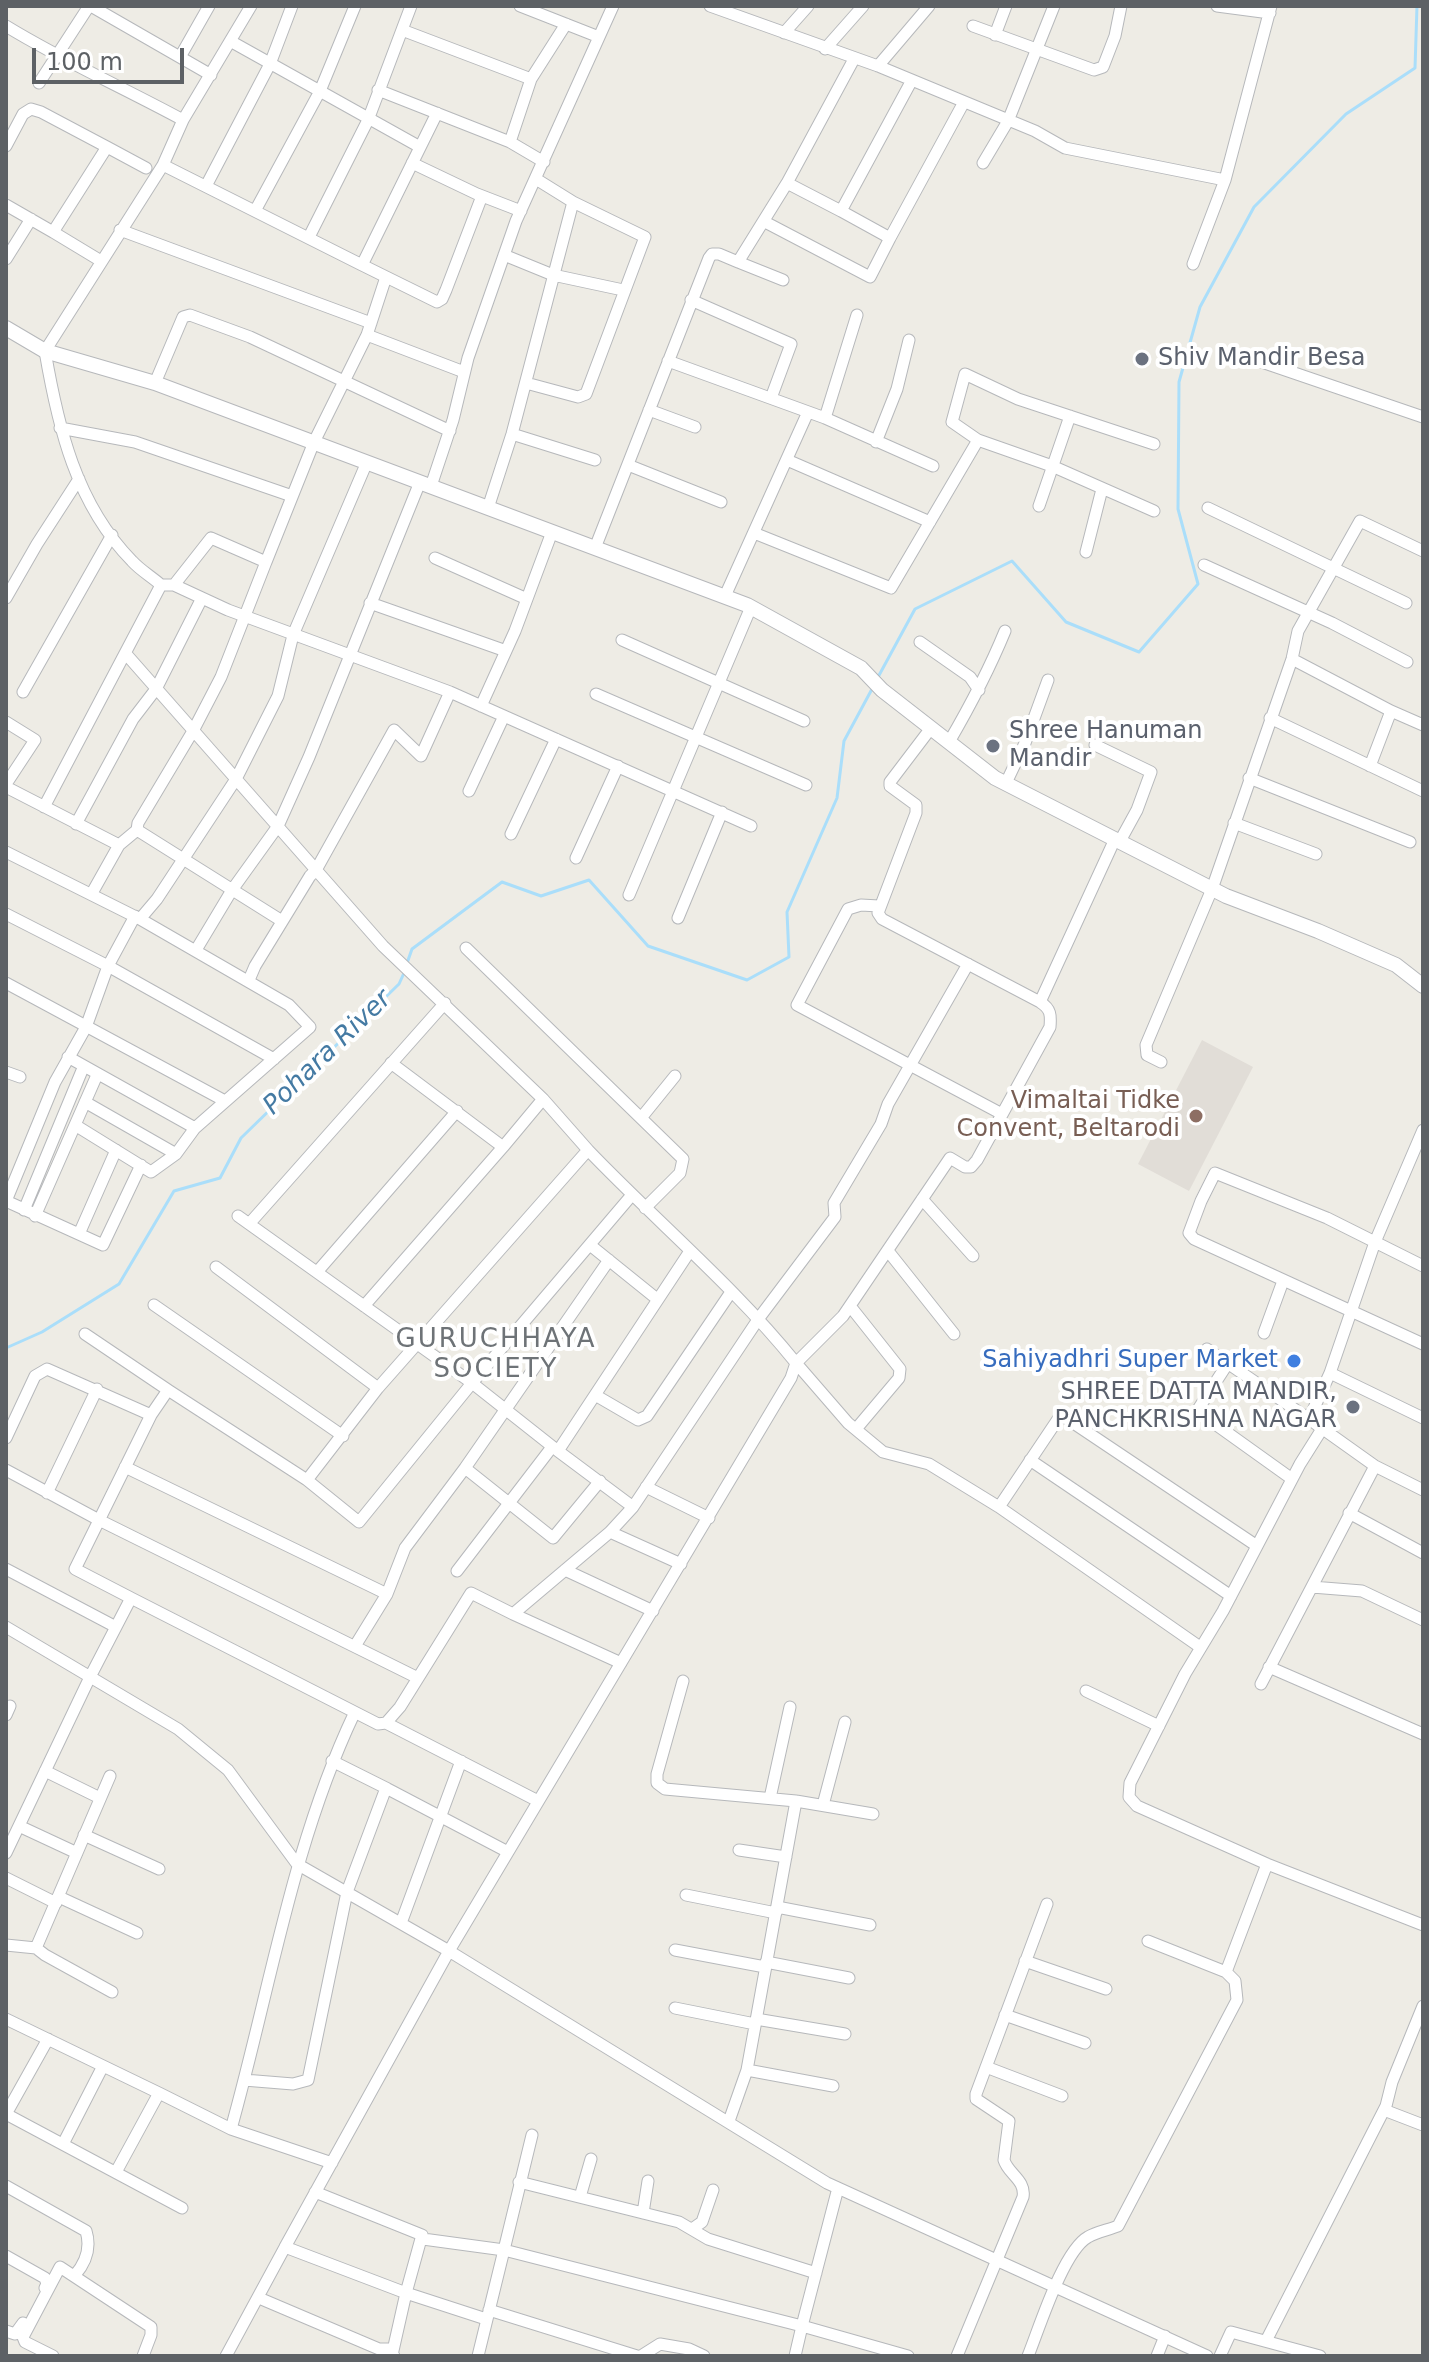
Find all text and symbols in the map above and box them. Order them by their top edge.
scale bar [36,32,188,82]
text: 100 m [46,48,123,76]
place label: Shiv Mandir Besa [1158,345,1365,373]
marker: Shiv Mandir Besa [1133,350,1151,368]
place label: Shree Hanuman Mandir [1009,718,1202,774]
marker: Shree Hanuman Mandir [984,737,1002,755]
water label: Pohara River [257,984,399,1122]
place label: Vimaltai Tidke Convent, Beltarodi [957,1088,1180,1144]
marker: Vimaltai Tidke Convent, Beltarodi [1187,1107,1205,1125]
district label: GURUCHHAYA SOCIETY [396,1324,596,1386]
place label: Sahiyadhri Super Market [982,1347,1278,1375]
marker: Sahiyadhri Super Market [1285,1352,1303,1370]
place label: SHREE DATTA MANDIR, PANCHKRISHNA NAGAR [1054,1379,1337,1435]
marker: SHREE DATTA MANDIR, PANCHKRISHNA NAGAR [1344,1398,1362,1416]

